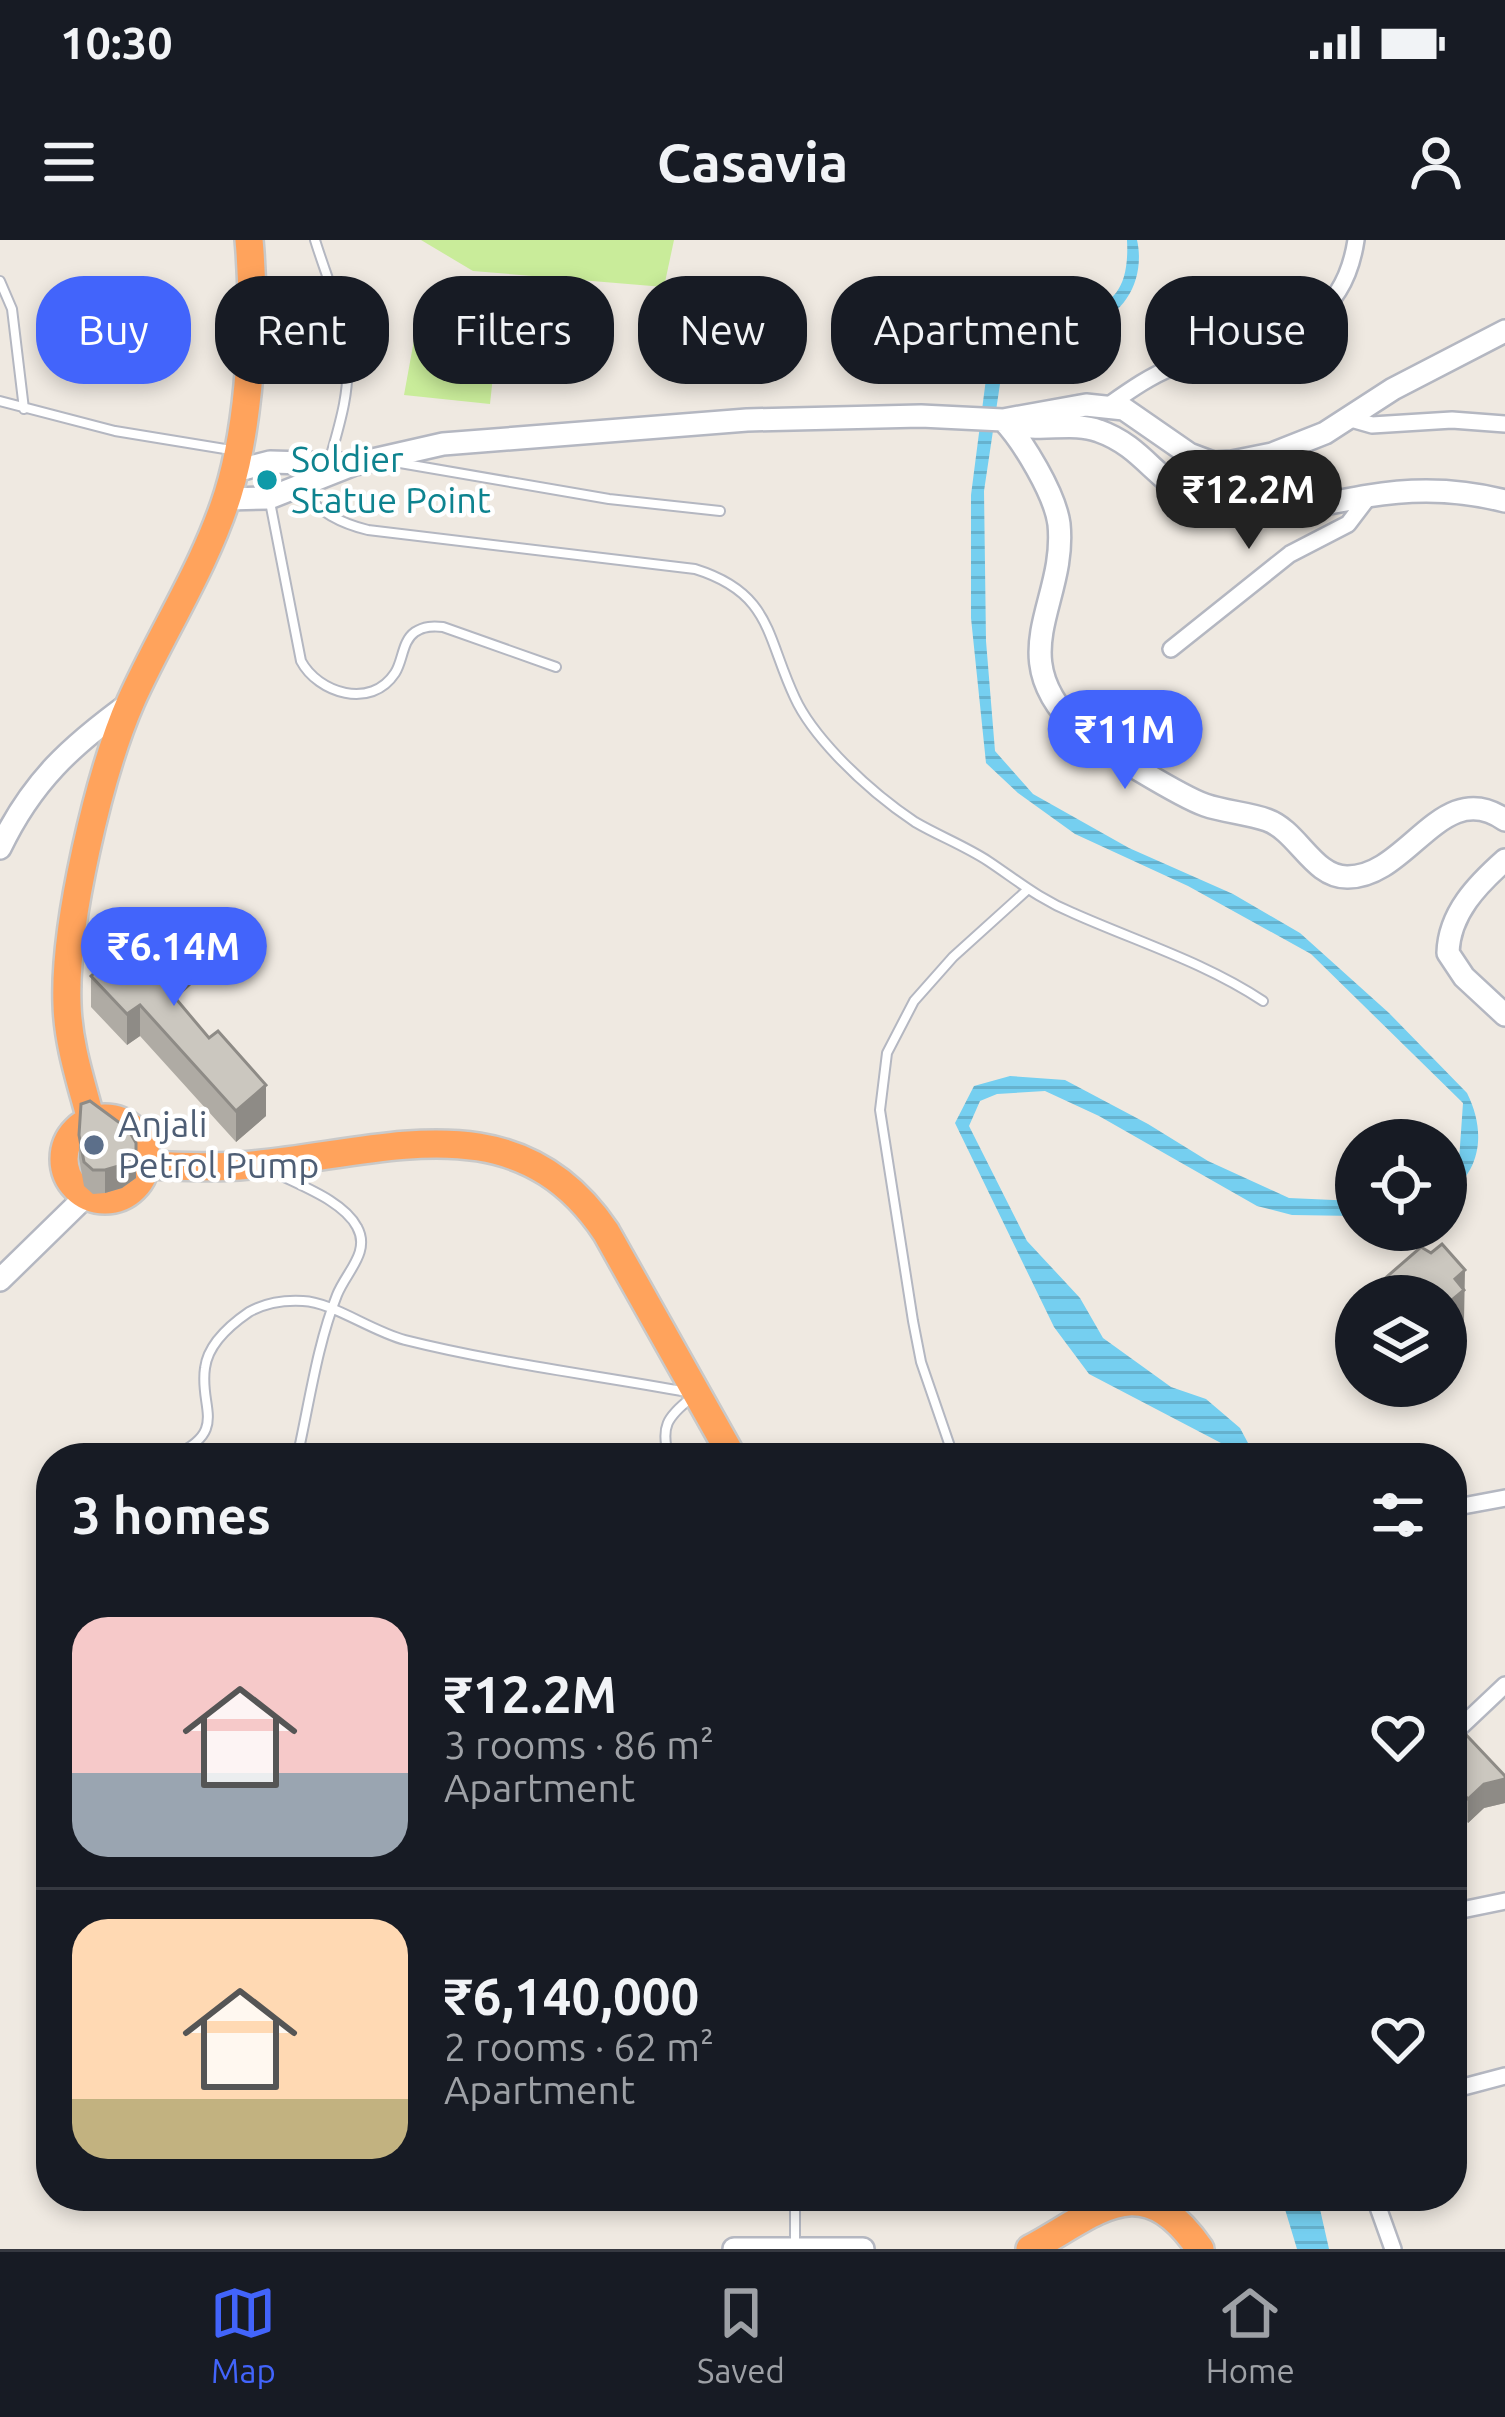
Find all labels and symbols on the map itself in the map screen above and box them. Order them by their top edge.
place label: Soldier Statue Point [291,438,491,520]
pin: ₹12.2M [1151,450,1347,552]
marker: Soldier Statue Point [254,467,280,493]
pin: ₹11M [1054,690,1196,792]
pin: ₹6.14M [76,907,272,1009]
place label: Anjali Petrol Pump [118,1103,319,1185]
marker: Anjali Petrol Pump [81,1132,107,1158]

